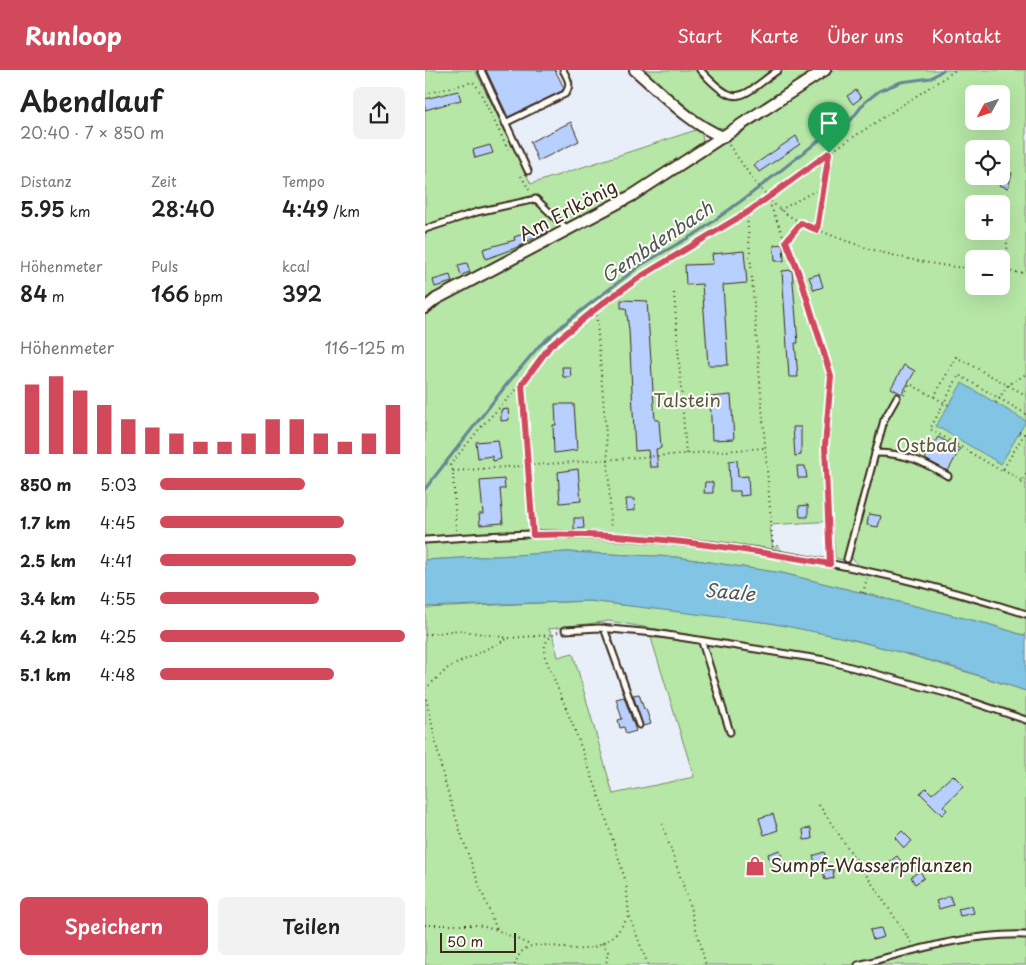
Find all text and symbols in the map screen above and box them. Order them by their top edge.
text: Runloop [25,17,122,53]
text: Start [677,22,722,49]
text: Karte [750,22,799,49]
text: Über uns [827,22,903,49]
text: Kontakt [931,22,1001,49]
text: Abendlauf [20,79,163,122]
north arrow [965,85,1010,130]
map controls [965,85,1010,295]
button: share [353,87,405,139]
pin [808,102,850,153]
icon: arrive [815,109,843,137]
text: 20:40 · 7 × 850 m [20,120,164,144]
button: locate [965,140,1010,185]
text: Distanz [20,171,71,192]
text: Zeit [151,171,177,192]
text: Tempo [282,171,325,192]
street label: Am Erlkönig [513,172,621,247]
text: 5.95 [20,192,65,224]
text: 28:40 [151,192,215,224]
text: 4:49 [282,192,329,224]
water label: Gembdenbach [595,193,719,289]
button: + [965,195,1010,240]
text: km [65,201,90,222]
text: /km [329,201,360,222]
button: − [965,250,1010,295]
text: Höhenmeter [20,256,103,277]
text: Puls [151,256,178,277]
text: kcal [282,256,310,277]
text: 84 [20,277,47,309]
text: 166 [151,277,190,309]
text: 392 [282,277,322,309]
text: m [47,286,65,307]
text: bpm [190,286,223,307]
text: Höhenmeter [20,335,114,359]
text: 116–125 m [325,335,405,359]
park label: Talstein [653,386,721,413]
park label: Ostbad [896,431,958,458]
text: 850 m [20,472,71,496]
text: 5:03 [100,472,137,496]
text: 1.7 km [20,510,71,534]
text: 4:45 [100,510,136,534]
text: 2.5 km [20,548,76,572]
text: 4:41 [100,548,132,572]
water label: Saale [704,575,757,607]
text: 3.4 km [20,586,76,610]
text: 4:55 [100,586,136,610]
text: 4.2 km [20,624,77,648]
text: 4:25 [100,624,136,648]
text: 5.1 km [20,662,71,686]
text: 4:48 [100,662,136,686]
place label: Sumpf-Wasserpflanzen [770,851,973,878]
shop icon: Sumpf-Wasserpflanzen [744,855,766,877]
button: Speichern [20,897,208,955]
button: Teilen [218,897,405,955]
scale bar [440,930,516,953]
text: 50 m [447,931,483,952]

